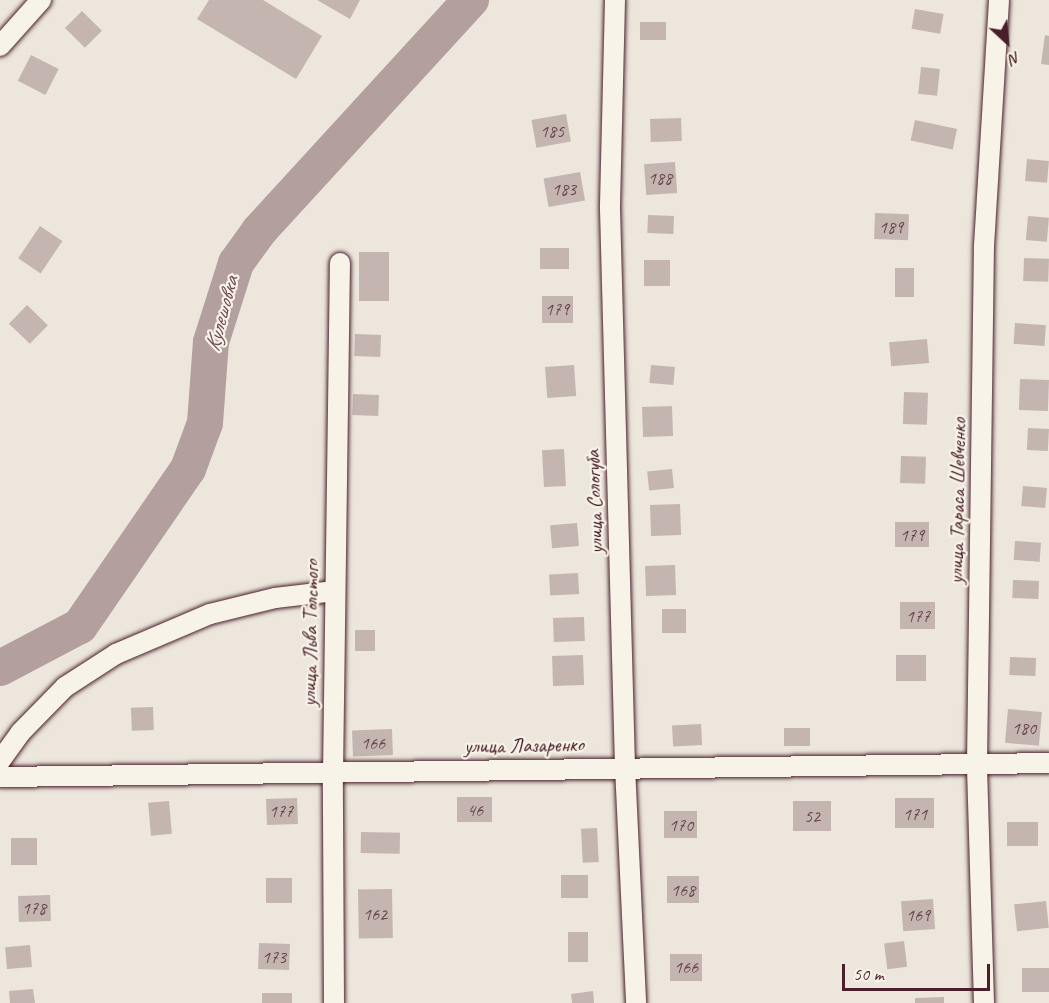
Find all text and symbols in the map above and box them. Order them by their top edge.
north arrow [977,12,1037,72]
text: N [1006,47,1024,69]
house number: 185 [540,120,564,142]
house number: 188 [648,167,672,189]
house number: 183 [552,178,576,200]
house number: 189 [879,216,903,238]
water label: Кулешовка [199,274,245,354]
house number: 179 [545,298,569,320]
street label: улица Тараса Шевченко [943,417,971,585]
street label: улица Сологуба [580,449,608,555]
house number: 179 [900,524,924,546]
street label: улица Льва Толстого [296,559,324,707]
house number: 177 [906,605,930,627]
house number: 180 [1012,717,1036,739]
street label: улица Лазаренко [464,731,584,759]
house number: 166 [361,732,385,754]
house number: 46 [467,799,483,821]
house number: 177 [269,800,293,822]
house number: 171 [903,803,927,825]
house number: 52 [804,805,820,827]
house number: 170 [669,814,693,836]
house number: 168 [671,879,695,901]
house number: 178 [22,897,46,919]
house number: 162 [363,903,387,925]
house number: 169 [906,904,930,926]
house number: 173 [262,946,286,968]
scale bar [845,952,994,990]
house number: 166 [674,956,698,978]
text: 50 m [853,963,884,985]

